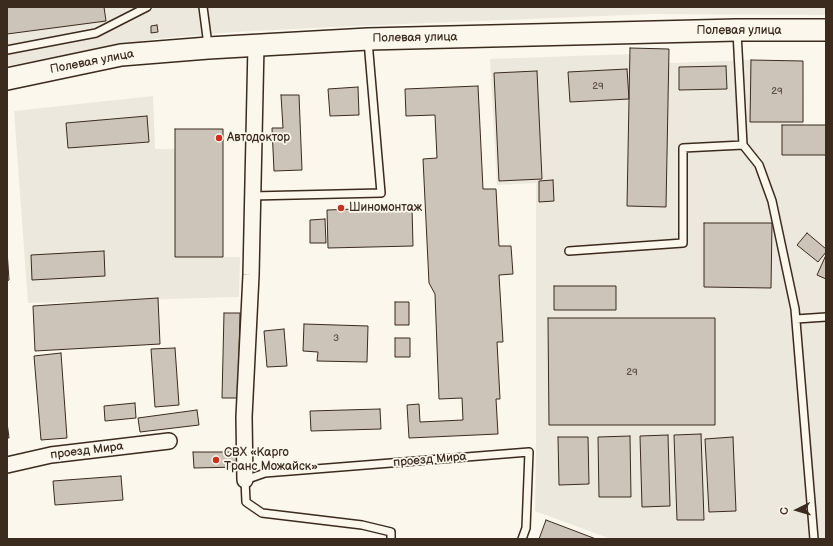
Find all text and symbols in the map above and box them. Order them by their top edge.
street label: Полевая улица [696,24,782,38]
street label: Полевая улица [372,30,458,46]
street label: Полевая улица [49,47,135,77]
house number: 29 [592,80,604,92]
house number: 29 [771,85,783,97]
place label: Автодоктор [227,131,290,145]
marker: Автодоктор [214,133,224,143]
place label: Шиномонтаж [349,201,422,215]
marker: Шиномонтаж [336,203,346,213]
house number: 3 [333,332,339,344]
house number: 29 [626,366,638,378]
street label: проезд Мира [50,439,124,463]
place label: СВХ «Карго Транс Можайск» [224,446,318,474]
street label: проезд Мира [393,450,467,470]
marker: СВХ «Карго Транс Можайск» [211,455,221,465]
north arrow [777,490,817,530]
text: С [778,507,791,515]

